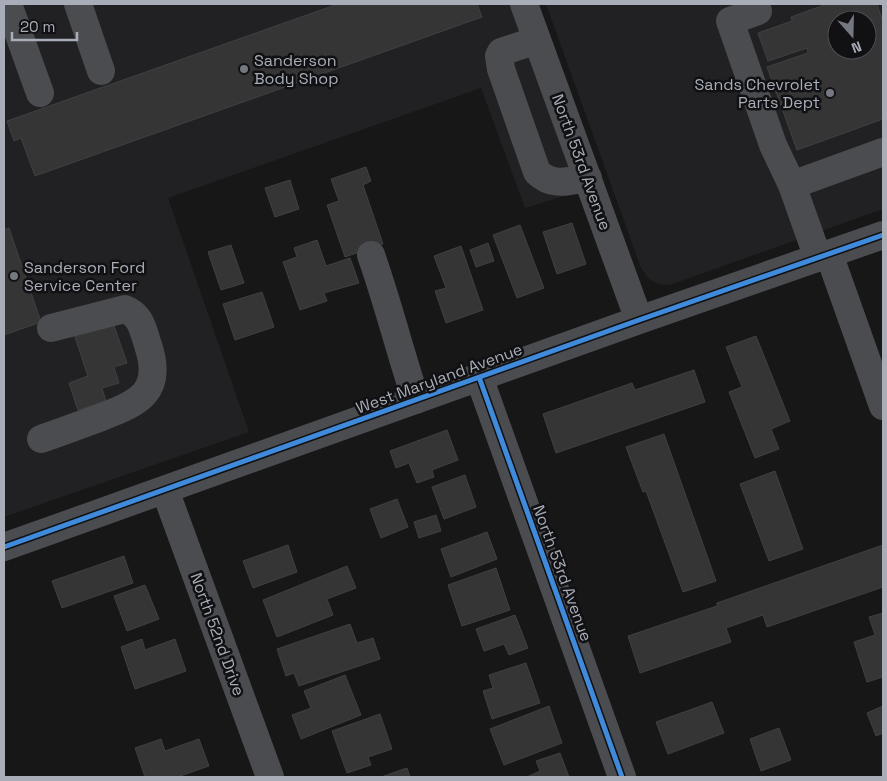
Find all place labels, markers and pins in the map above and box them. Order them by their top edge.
place label: Sanderson Body Shop [254,50,338,89]
marker: Sanderson Body Shop [238,63,250,75]
place label: Sands Chevrolet Parts Dept [694,74,820,113]
marker: Sands Chevrolet Parts Dept [824,87,836,99]
place label: Sanderson Ford Service Center [24,257,145,296]
marker: Sanderson Ford Service Center [8,270,20,282]

